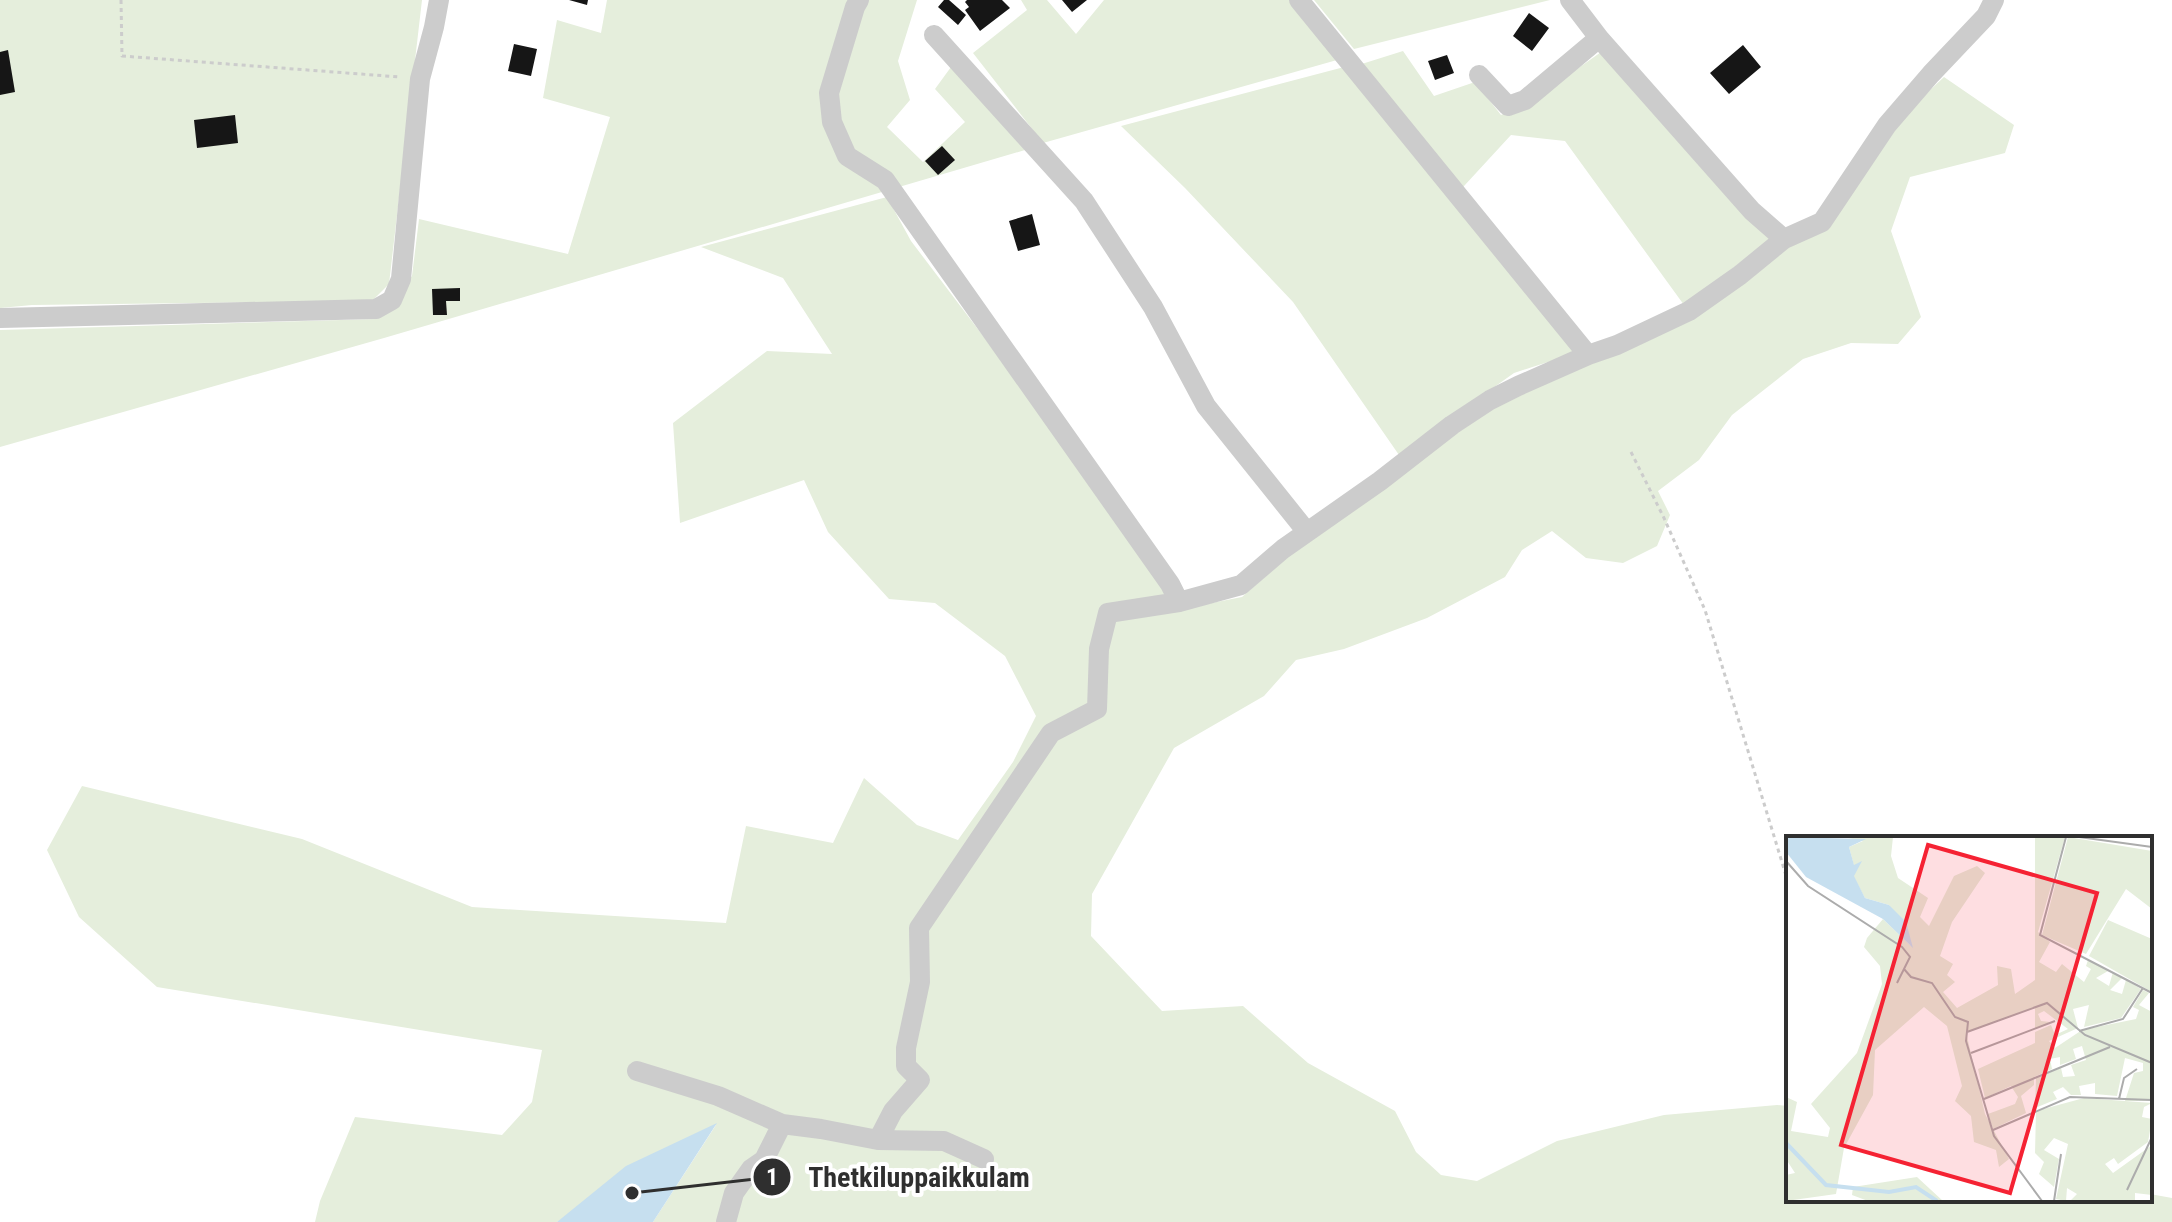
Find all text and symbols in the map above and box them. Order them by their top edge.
inset map [1786,836,2152,1202]
callout: Thetkiluppaikkulam [752,1151,1046,1203]
text: Thetkiluppaikkulam [808,1161,1030,1194]
text: 1 [766,1163,778,1191]

